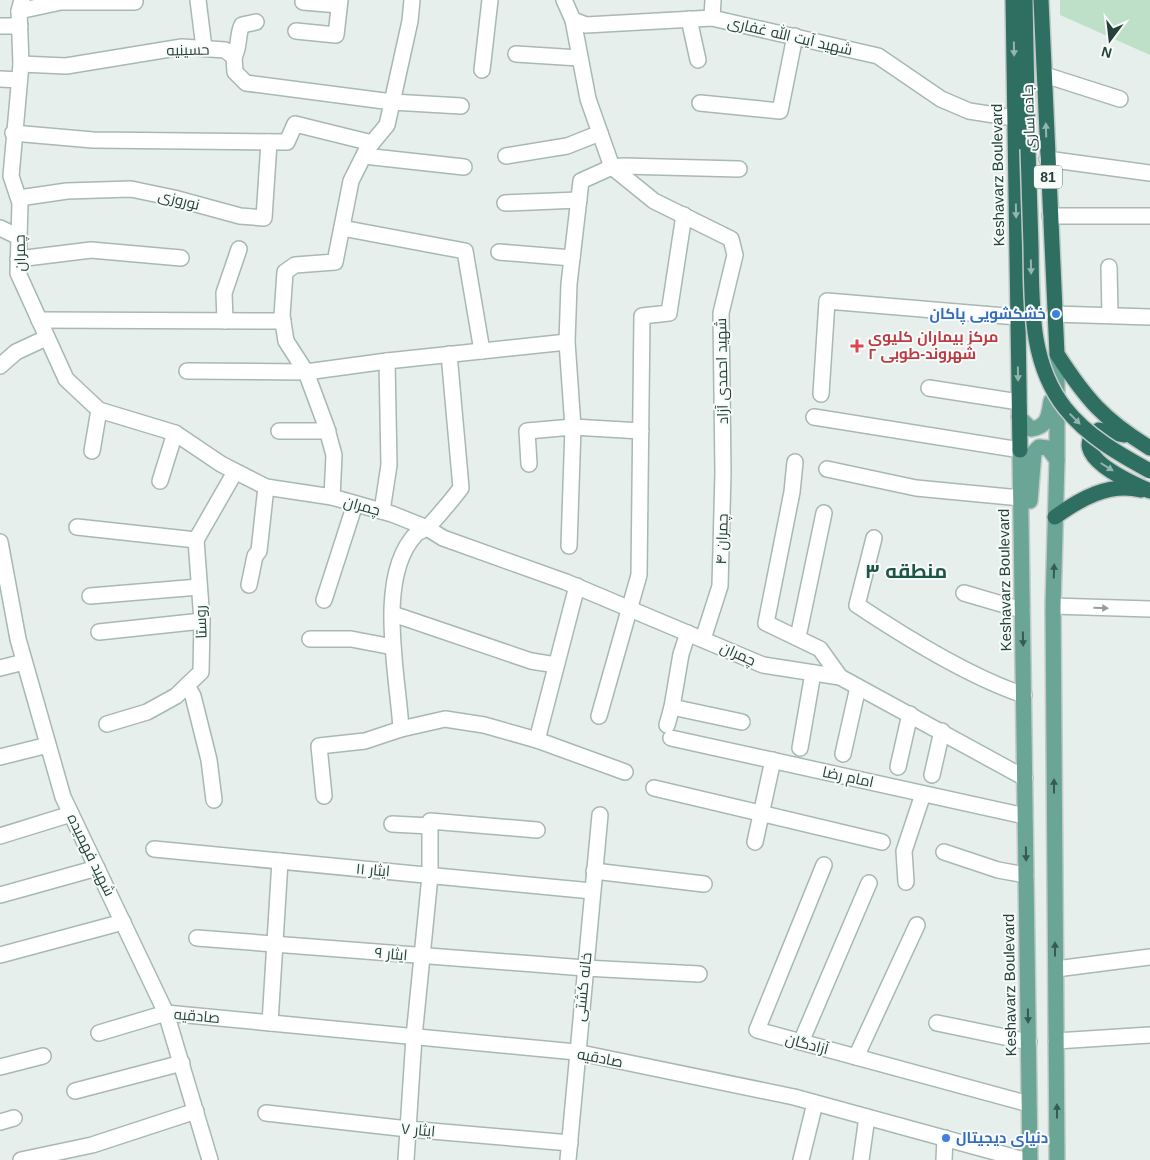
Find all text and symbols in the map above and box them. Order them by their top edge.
street label: شهید آیت الله غفاری [726,12,854,60]
north arrow [1085,15,1135,65]
street label: حسینیه [166,41,210,58]
one-way arrow [1010,41,1018,57]
text: N [1100,44,1114,62]
street label: جاده ساری [1019,84,1040,152]
street label: Keshavarz Boulevard [988,104,1007,246]
one-way arrow [1042,122,1050,138]
road number: 81 [1034,166,1062,188]
street label: نوروزی [156,186,202,215]
one-way arrow [1012,203,1020,219]
street label: چمران [11,234,30,272]
one-way arrow [1028,259,1036,275]
place label: خشکشویی پاکان [930,305,1046,325]
marker: خشکشویی پاکان [1050,308,1062,320]
street label: شهید احمدی آزاد [712,318,733,424]
place label: مرکز بیماران کلیوی شهروند-طوبی ۲ [868,328,998,363]
marker: مرکز بیماران کلیوی شهروند-طوبی ۲ [850,339,864,353]
one-way arrow [1014,366,1022,382]
one-way arrow [1069,412,1081,424]
one-way arrow [1100,463,1113,472]
street label: چمران [341,492,382,521]
street label: Keshavarz Boulevard [995,509,1014,651]
street label: چمران ۴ [712,513,733,565]
district label: منطقه ۳ [865,560,947,582]
one-way arrow [1050,563,1058,579]
one-way arrow [1094,604,1110,612]
street label: روستا [191,605,211,639]
one-way arrow [1019,631,1027,647]
street label: چمران [717,638,759,671]
street label: امام رضا [820,763,875,792]
one-way arrow [1050,778,1058,794]
street label: شهید فهمیده [62,811,119,899]
one-way arrow [1022,846,1030,862]
street label: ایثار ۱۱ [355,860,391,880]
street label: Keshavarz Boulevard [1000,914,1019,1056]
one-way arrow [1051,941,1059,957]
street label: ایثار ۹ [374,944,408,964]
street label: خانه کشتی [570,951,597,1023]
street label: صادقیه [173,1005,221,1026]
one-way arrow [1024,1008,1032,1024]
street label: آزادگان [783,1030,830,1059]
street label: صادقیه [576,1045,624,1070]
one-way arrow [1053,1103,1061,1119]
street label: ایثار ۷ [400,1120,436,1140]
place label: دنیای دیجیتال [956,1129,1048,1147]
marker: دنیای دیجیتال [940,1132,952,1144]

